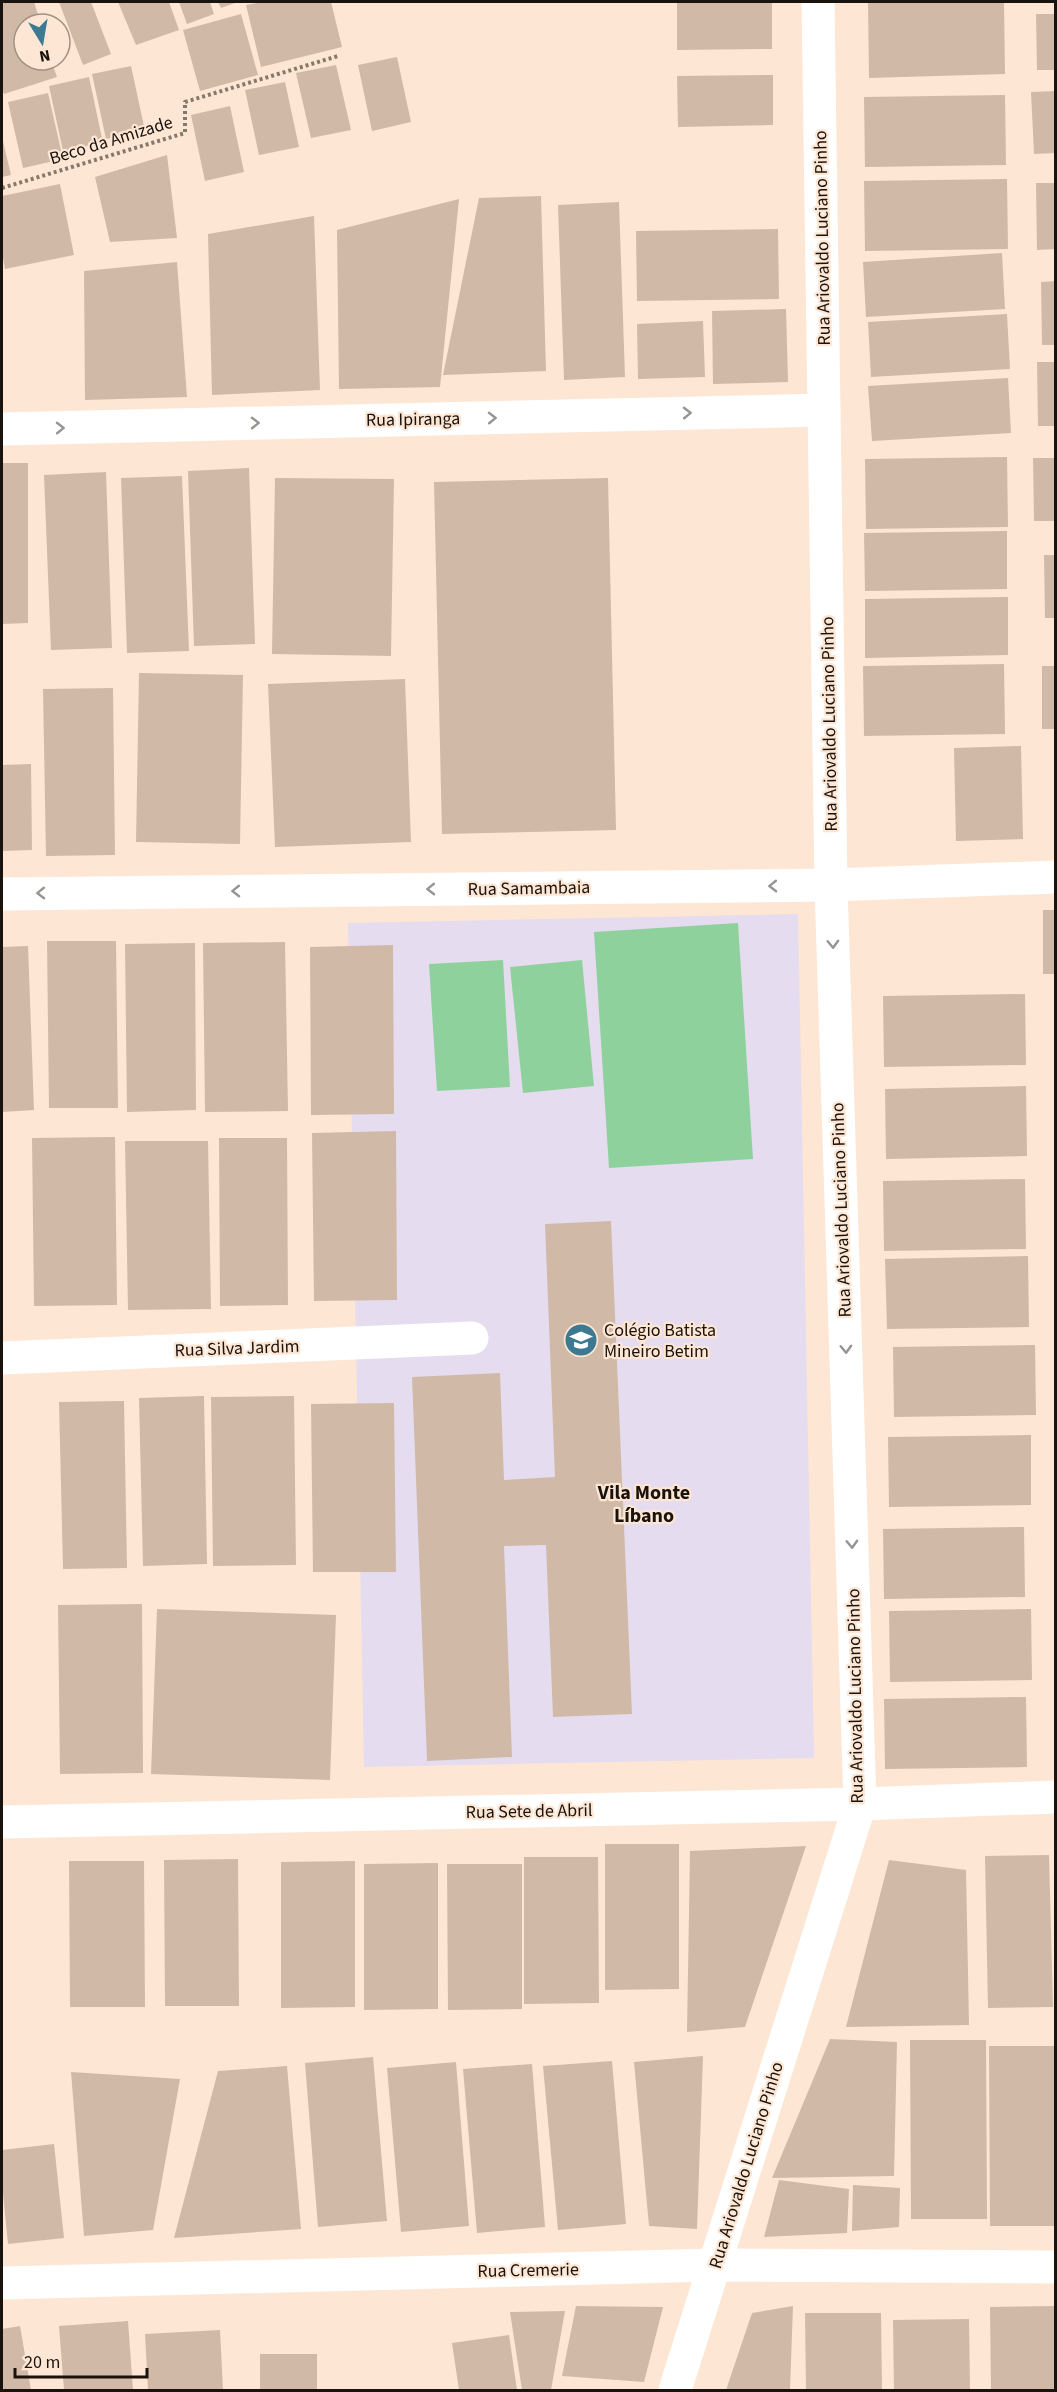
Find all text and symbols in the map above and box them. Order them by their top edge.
north arrow [12,12,72,72]
text: N [37,44,52,68]
street label: Beco da Amizade [46,110,176,171]
street label: Rua Ariovaldo Luciano Pinho [808,130,837,346]
street label: Rua Ipiranga [366,406,460,433]
one-way arrow [682,407,691,419]
one-way arrow [487,411,496,424]
one-way arrow [250,417,259,429]
one-way arrow [55,422,64,434]
street label: Rua Ariovaldo Luciano Pinho [815,616,844,832]
street label: Rua Samambaia [468,875,591,902]
one-way arrow [768,880,777,892]
one-way arrow [426,883,435,895]
one-way arrow [231,885,240,897]
one-way arrow [36,887,45,899]
one-way arrow [827,939,839,948]
street label: Rua Ariovaldo Luciano Pinho [825,1102,858,1318]
place label: Colégio Batista Mineiro Betim [604,1318,716,1364]
school or university icon: Colégio Batista Mineiro Betim [563,1322,599,1358]
street label: Rua Silva Jardim [174,1334,300,1363]
one-way arrow [839,1344,852,1353]
district label: Vila Monte Líbano [597,1479,690,1530]
one-way arrow [845,1539,858,1548]
street label: Rua Ariovaldo Luciano Pinho [841,1588,870,1804]
street label: Rua Sete de Abril [465,1798,593,1825]
street label: Rua Ariovaldo Luciano Pinho [703,2059,790,2272]
street label: Rua Cremerie [477,2257,579,2284]
scale bar [15,2341,147,2379]
text: 20 m [24,2350,60,2375]

